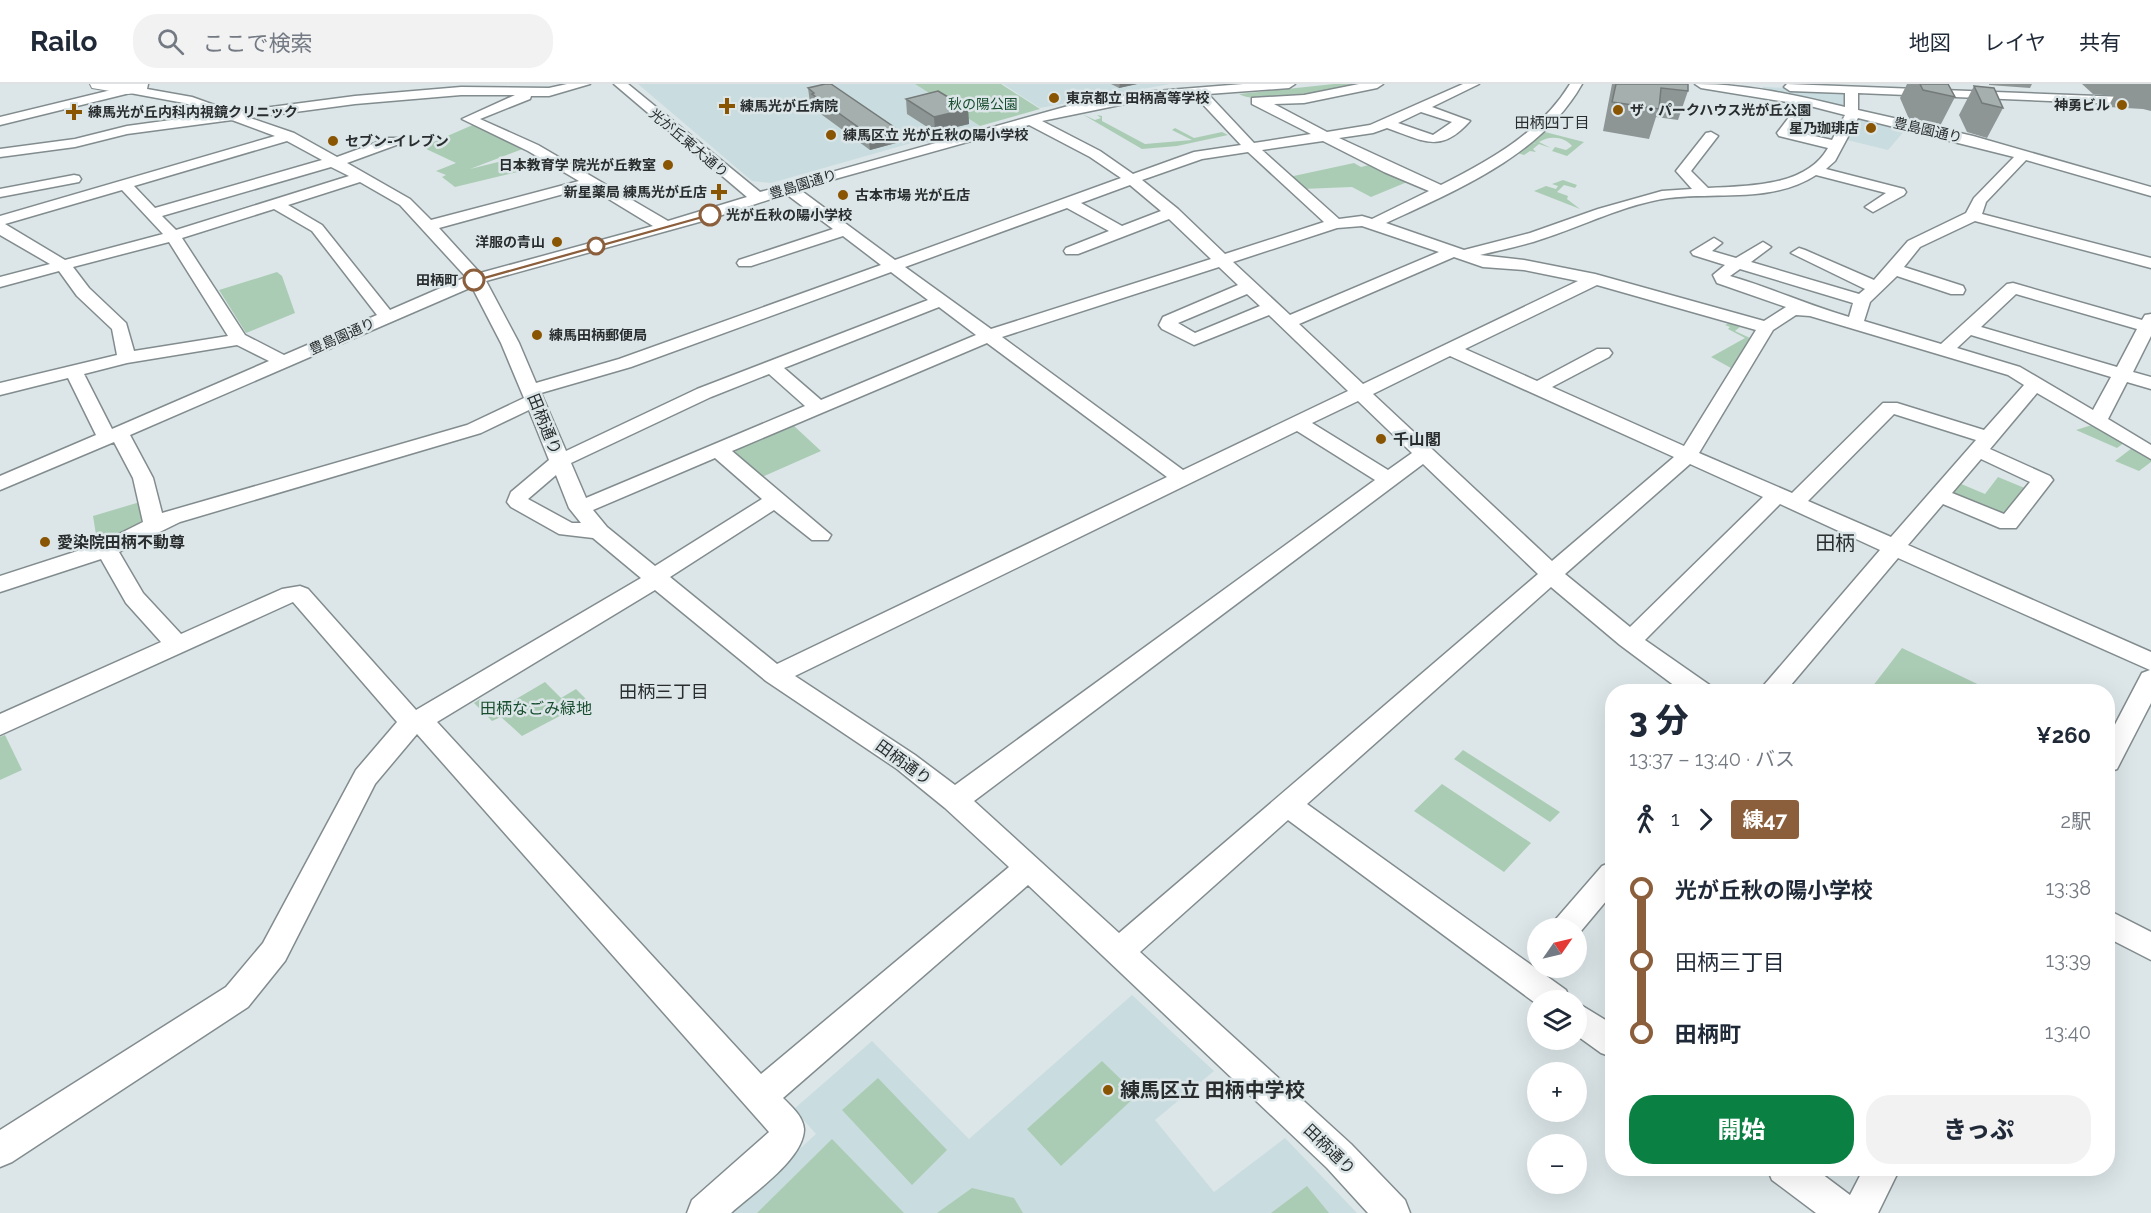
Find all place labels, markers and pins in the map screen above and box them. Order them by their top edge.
place label: 東京都立 田柄高等学校 [1066,90,1209,106]
marker: 東京都立 田柄高等学校 [1047,91,1061,105]
marker: 練馬光が丘病院 [718,97,736,115]
place label: 神勇ビル [2054,97,2110,113]
place label: 練馬光が丘病院 [740,98,838,114]
marker: 神勇ビル [2115,98,2129,112]
place label: ザ・パークハウス光が丘公園 [1630,102,1811,118]
marker: 練馬光が丘内科内視鏡クリニック [65,103,83,121]
marker: ザ・パークハウス光が丘公園 [1611,103,1625,117]
place label: 練馬光が丘内科内視鏡クリニック [88,104,298,120]
place label: 星乃珈琲店 [1789,120,1859,136]
marker: 星乃珈琲店 [1864,121,1878,135]
place label: 練馬区立 光が丘秋の陽小学校 [843,127,1028,143]
marker: 練馬区立 光が丘秋の陽小学校 [824,128,838,142]
place label: セブン-イレブン [345,133,449,149]
marker: セブン-イレブン [326,134,340,148]
place label: 日本教育学 院光が丘教室 [499,157,656,173]
marker: 日本教育学 院光が丘教室 [661,158,675,172]
place label: 新星薬局 練馬光が丘店 [564,184,707,200]
marker: 新星薬局 練馬光が丘店 [712,185,726,199]
place label: 古本市場 光が丘店 [855,187,970,203]
marker: 古本市場 光が丘店 [836,188,850,202]
marker: 光が丘秋の陽小学校 [699,204,721,226]
place label: 光が丘秋の陽小学校 [726,207,852,223]
place label: 洋服の青山 [475,234,545,250]
marker: 洋服の青山 [550,235,564,249]
unlabelled marker [587,237,605,255]
marker: 田柄町 [463,269,485,291]
place label: 田柄町 [416,272,458,288]
place label: 練馬田柄郵便局 [549,327,647,343]
marker: 練馬田柄郵便局 [530,328,544,342]
place label: 千山閣 [1393,430,1441,449]
marker: 千山閣 [1374,432,1388,446]
place label: 愛染院田柄不動尊 [57,533,185,552]
marker: 愛染院田柄不動尊 [38,535,52,549]
place label: 練馬区立 田柄中学校 [1120,1078,1305,1102]
marker: 練馬区立 田柄中学校 [1101,1083,1115,1097]

